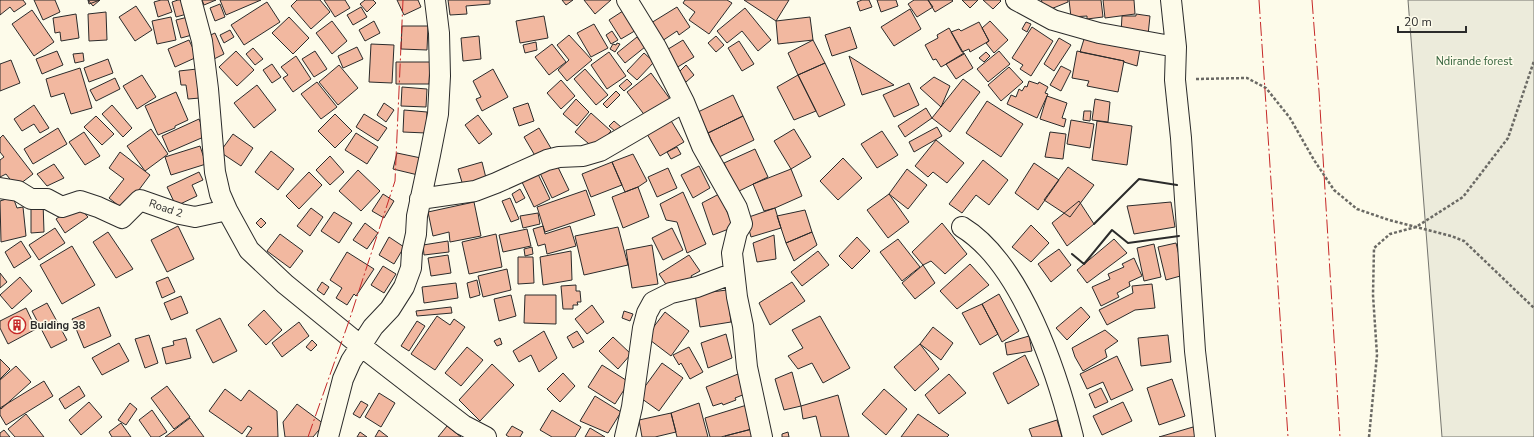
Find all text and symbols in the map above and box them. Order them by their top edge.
scale bar [1398,8,1466,34]
text: 20 m [1404,14,1432,30]
park label: Ndirande forest [1436,54,1512,69]
street label: Road 2 [147,196,185,221]
building icon: Buiding 38 [7,315,27,335]
place label: Buiding 38 [30,318,86,333]

